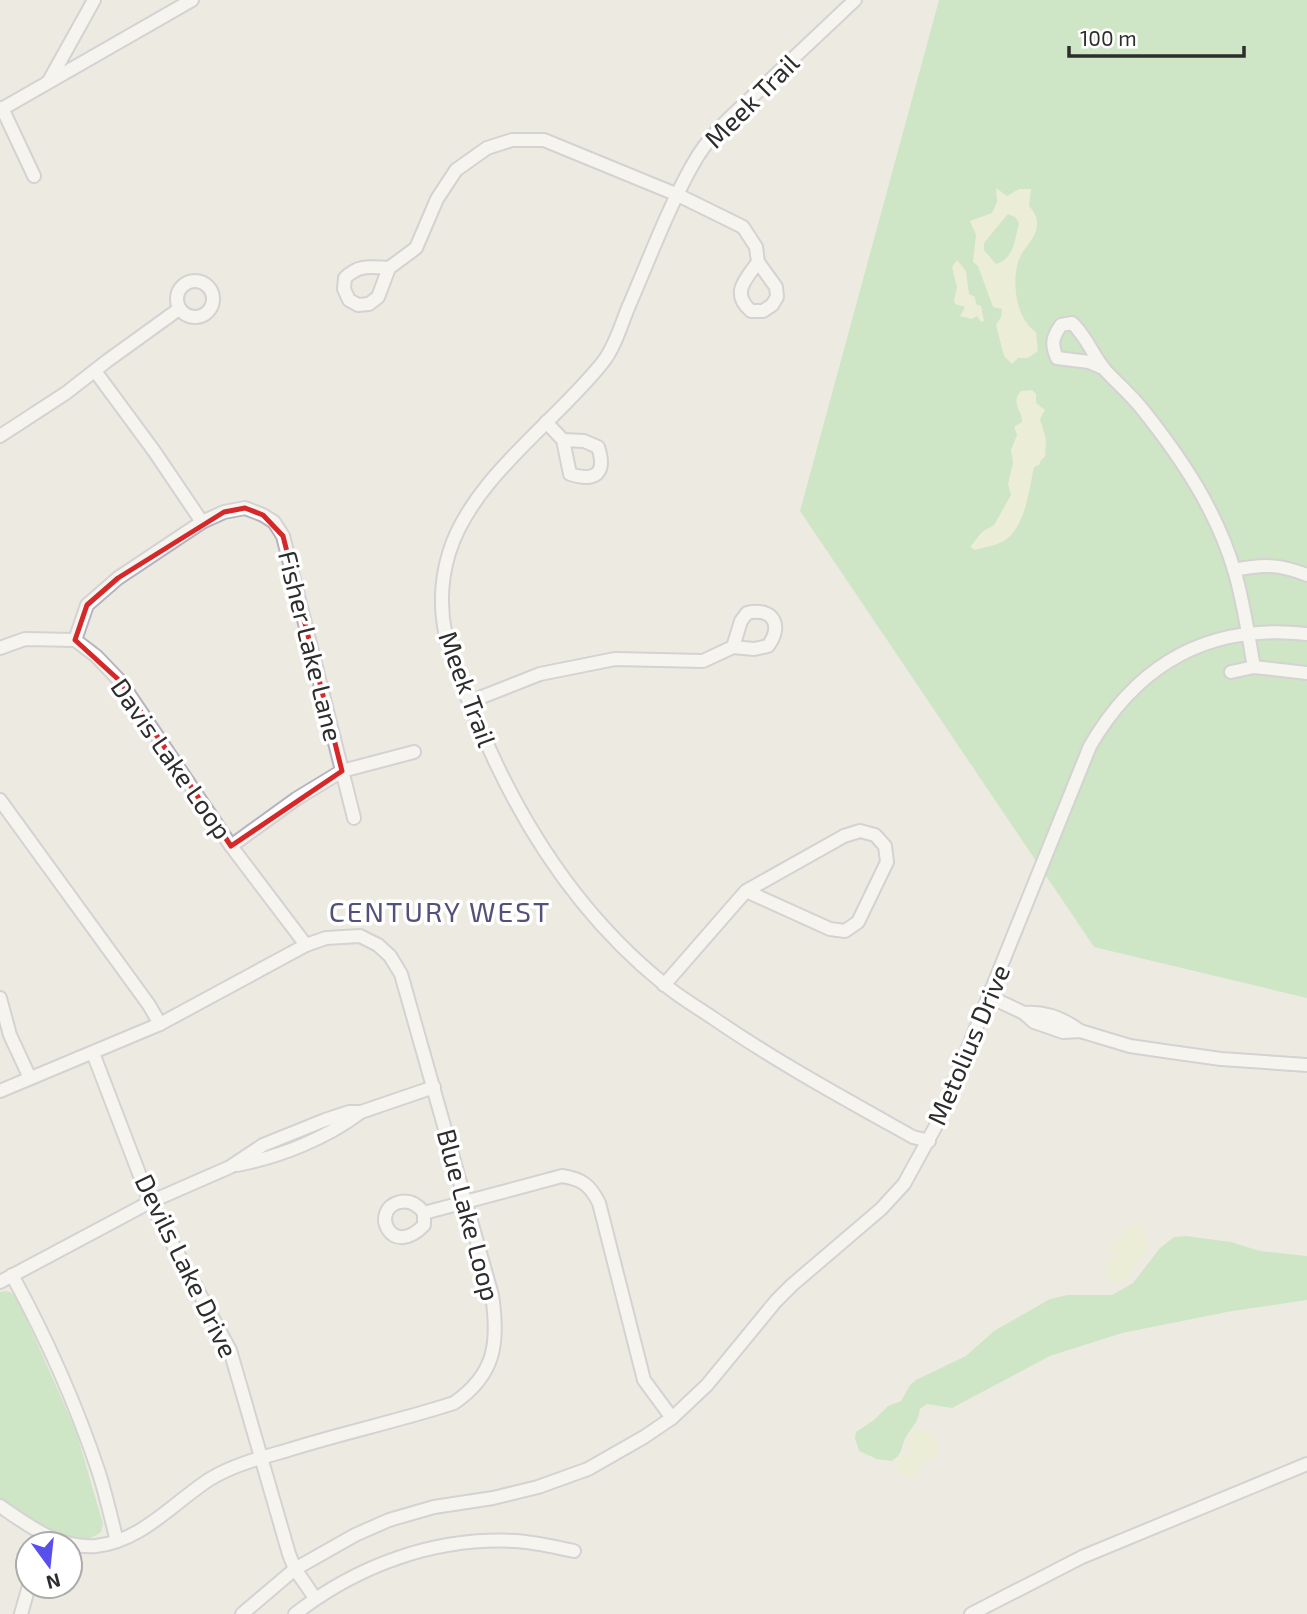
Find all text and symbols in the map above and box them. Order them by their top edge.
scale bar [1069,14,1244,58]
text: 100 m [1080,25,1137,50]
street label: Meek Trail [697,46,805,153]
street label: Fisher Lake Lane [273,547,350,744]
street label: Meek Trail [433,627,504,751]
street label: Davis Lake Loop [105,672,239,844]
district label: CENTURY WEST [329,894,551,928]
street label: Metolius Drive [920,960,1015,1129]
street label: Blue Lake Loop [432,1125,507,1304]
street label: Devils Lake Drive [130,1169,245,1362]
north arrow [14,1530,84,1600]
text: N [44,1569,63,1595]

